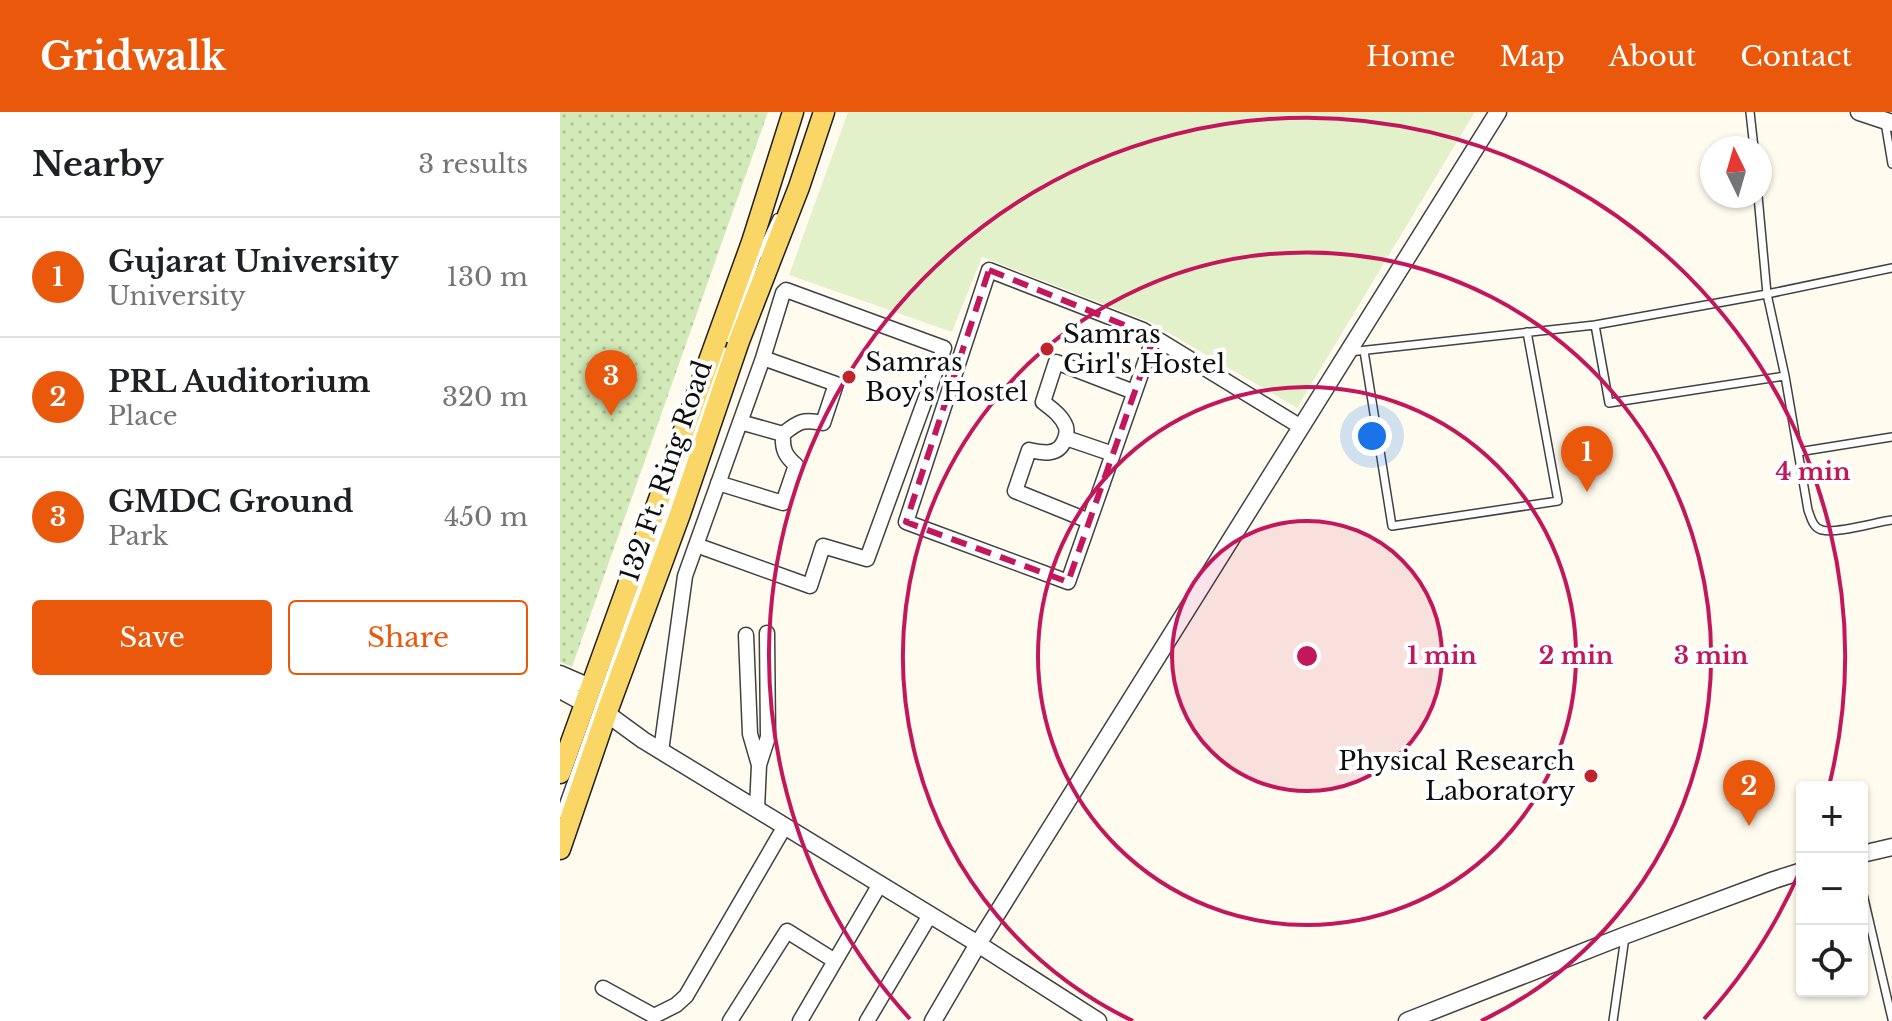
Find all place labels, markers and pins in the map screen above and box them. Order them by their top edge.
place label: Samras Girl's Hostel [1063,318,1225,380]
marker: Samras Girl's Hostel [1038,340,1056,358]
place label: Samras Boy's Hostel [865,346,1028,408]
pin: 3 [585,350,637,416]
marker: Samras Boy's Hostel [840,368,858,386]
pin: 1 [1561,426,1613,492]
centre of rings [1293,642,1321,670]
place label: Physical Research Laboratory [1338,745,1575,807]
pin: 2 [1723,760,1775,826]
marker: Physical Research Laboratory [1582,767,1600,785]

